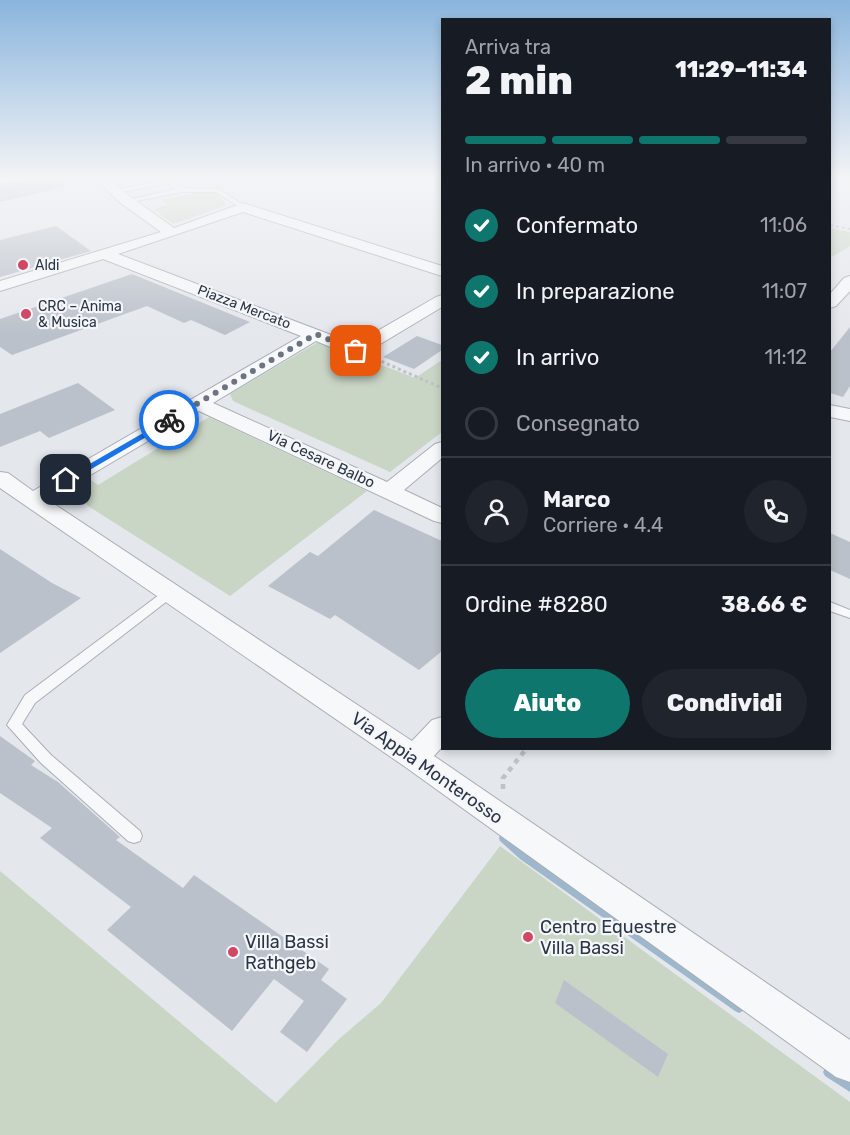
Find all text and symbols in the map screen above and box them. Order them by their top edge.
text: Arriva tra [465,35,551,59]
text: 11:29–11:34 [675,56,807,83]
text: 2 min [465,58,573,104]
text: In arrivo · 40 m [465,153,605,177]
icon: check [465,209,498,242]
text: Confermato [516,212,638,239]
text: 11:06 [760,213,807,237]
place label: Aldi [35,257,60,274]
marker: Aldi [16,258,30,272]
icon: check [465,275,498,308]
text: In preparazione [516,278,675,305]
text: 11:07 [762,279,807,303]
street label: Piazza Mercato [195,281,293,333]
place label: CRC – Anima & Musica [38,298,122,331]
marker: CRC – Anima & Musica [19,307,33,321]
pin [330,325,381,376]
icon: bag [339,334,372,367]
icon: check [465,341,498,374]
text: In arrivo [516,344,599,371]
text: 11:12 [764,345,807,369]
courier [139,390,199,450]
icon: bike [153,404,186,437]
text: Consegnato [516,410,640,437]
street label: Via Cesare Balbo [264,426,378,492]
pin [40,454,91,505]
icon: home [49,463,82,496]
button: person [465,480,528,543]
button: phone [744,480,807,543]
text: Marco [543,486,611,513]
text: Corriere · 4.4 [543,513,663,537]
text: Ordine #8280 [465,591,608,618]
text: 38.66 € [721,591,807,618]
button: Aiuto [465,669,630,738]
button: Condividi [642,669,807,738]
street label: Via Appia Monterosso [347,707,507,829]
place label: Centro Equestre Villa Bassi [540,916,677,959]
marker: Centro Equestre Villa Bassi [521,930,535,944]
place label: Villa Bassi Rathgeb [245,931,329,974]
marker: Villa Bassi Rathgeb [226,945,240,959]

